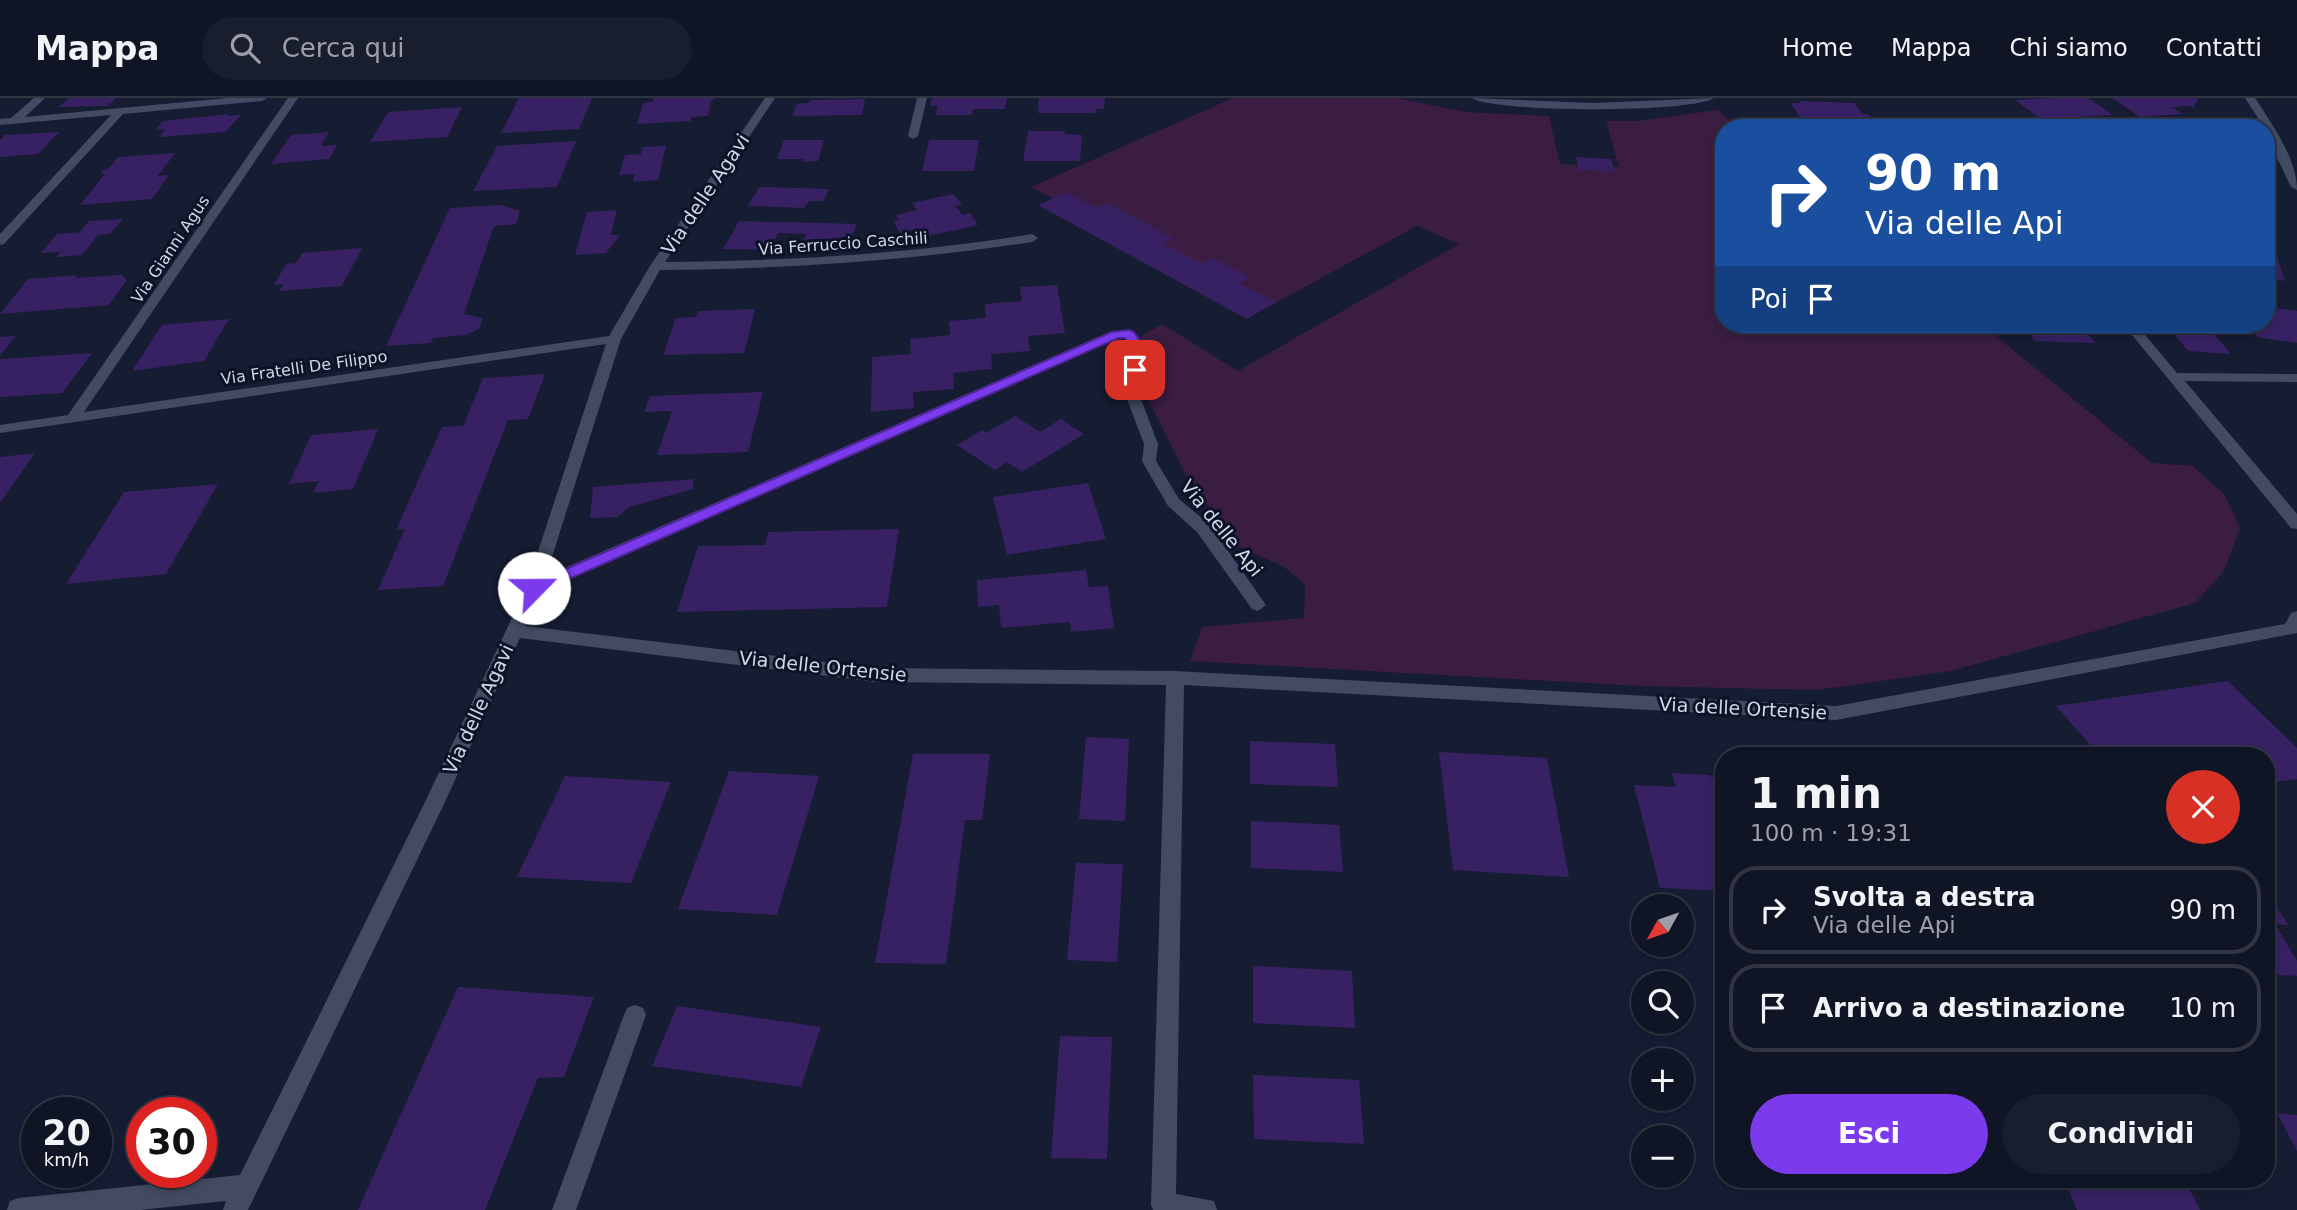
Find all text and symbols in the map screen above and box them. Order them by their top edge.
search box [202,17,692,80]
text: Mappa [35,29,160,68]
icon: search [226,29,264,67]
text: Cerca qui [282,33,405,63]
text: Home [1782,34,1853,62]
text: Mappa [1891,34,1972,62]
text: Chi siamo [2010,34,2128,62]
text: Contatti [2166,34,2262,62]
street label: Via delle Agavi [657,129,753,259]
text: 90 m [1865,145,2001,202]
icon: right [1750,147,1841,238]
street label: Via Gianni Agus [127,192,214,307]
text: Via delle Api [1865,204,2064,242]
street label: Via Ferruccio Caschili [758,228,928,259]
icon: arrive [1802,280,1840,318]
text: Poi [1750,284,1788,314]
pin [1105,340,1165,400]
street label: Via Fratelli De Filippo [220,346,388,389]
icon: arrive [1116,351,1154,389]
street label: Via delle Api [1176,475,1268,581]
position arrow [497,551,571,625]
street label: Via delle Agavi [438,641,518,777]
street label: Via delle Ortensie [738,646,908,686]
street label: Via delle Ortensie [1658,693,1828,723]
text: 1 min [1750,769,1882,818]
button: close [2166,770,2240,844]
text: 100 m · 19:31 [1750,820,1912,846]
text: Svolta a destra [1813,882,2036,912]
icon: right [1754,891,1792,929]
north arrow [1631,894,1694,957]
map controls [1631,894,1694,1188]
text: 90 m [2169,895,2236,925]
text: Via delle Api [1813,912,1956,938]
button: search [1631,971,1694,1034]
icon: arrive [1754,989,1792,1027]
text: Arrivo a destinazione [1813,993,2125,1023]
text: 10 m [2169,993,2236,1023]
button: + [1631,1048,1694,1111]
button: Esci [1750,1094,1988,1174]
button: Condividi [2002,1094,2240,1174]
speed limit sign: 30 [126,1097,217,1188]
text: 20 [42,1113,91,1153]
button: − [1631,1125,1694,1188]
text: km/h [44,1149,89,1170]

